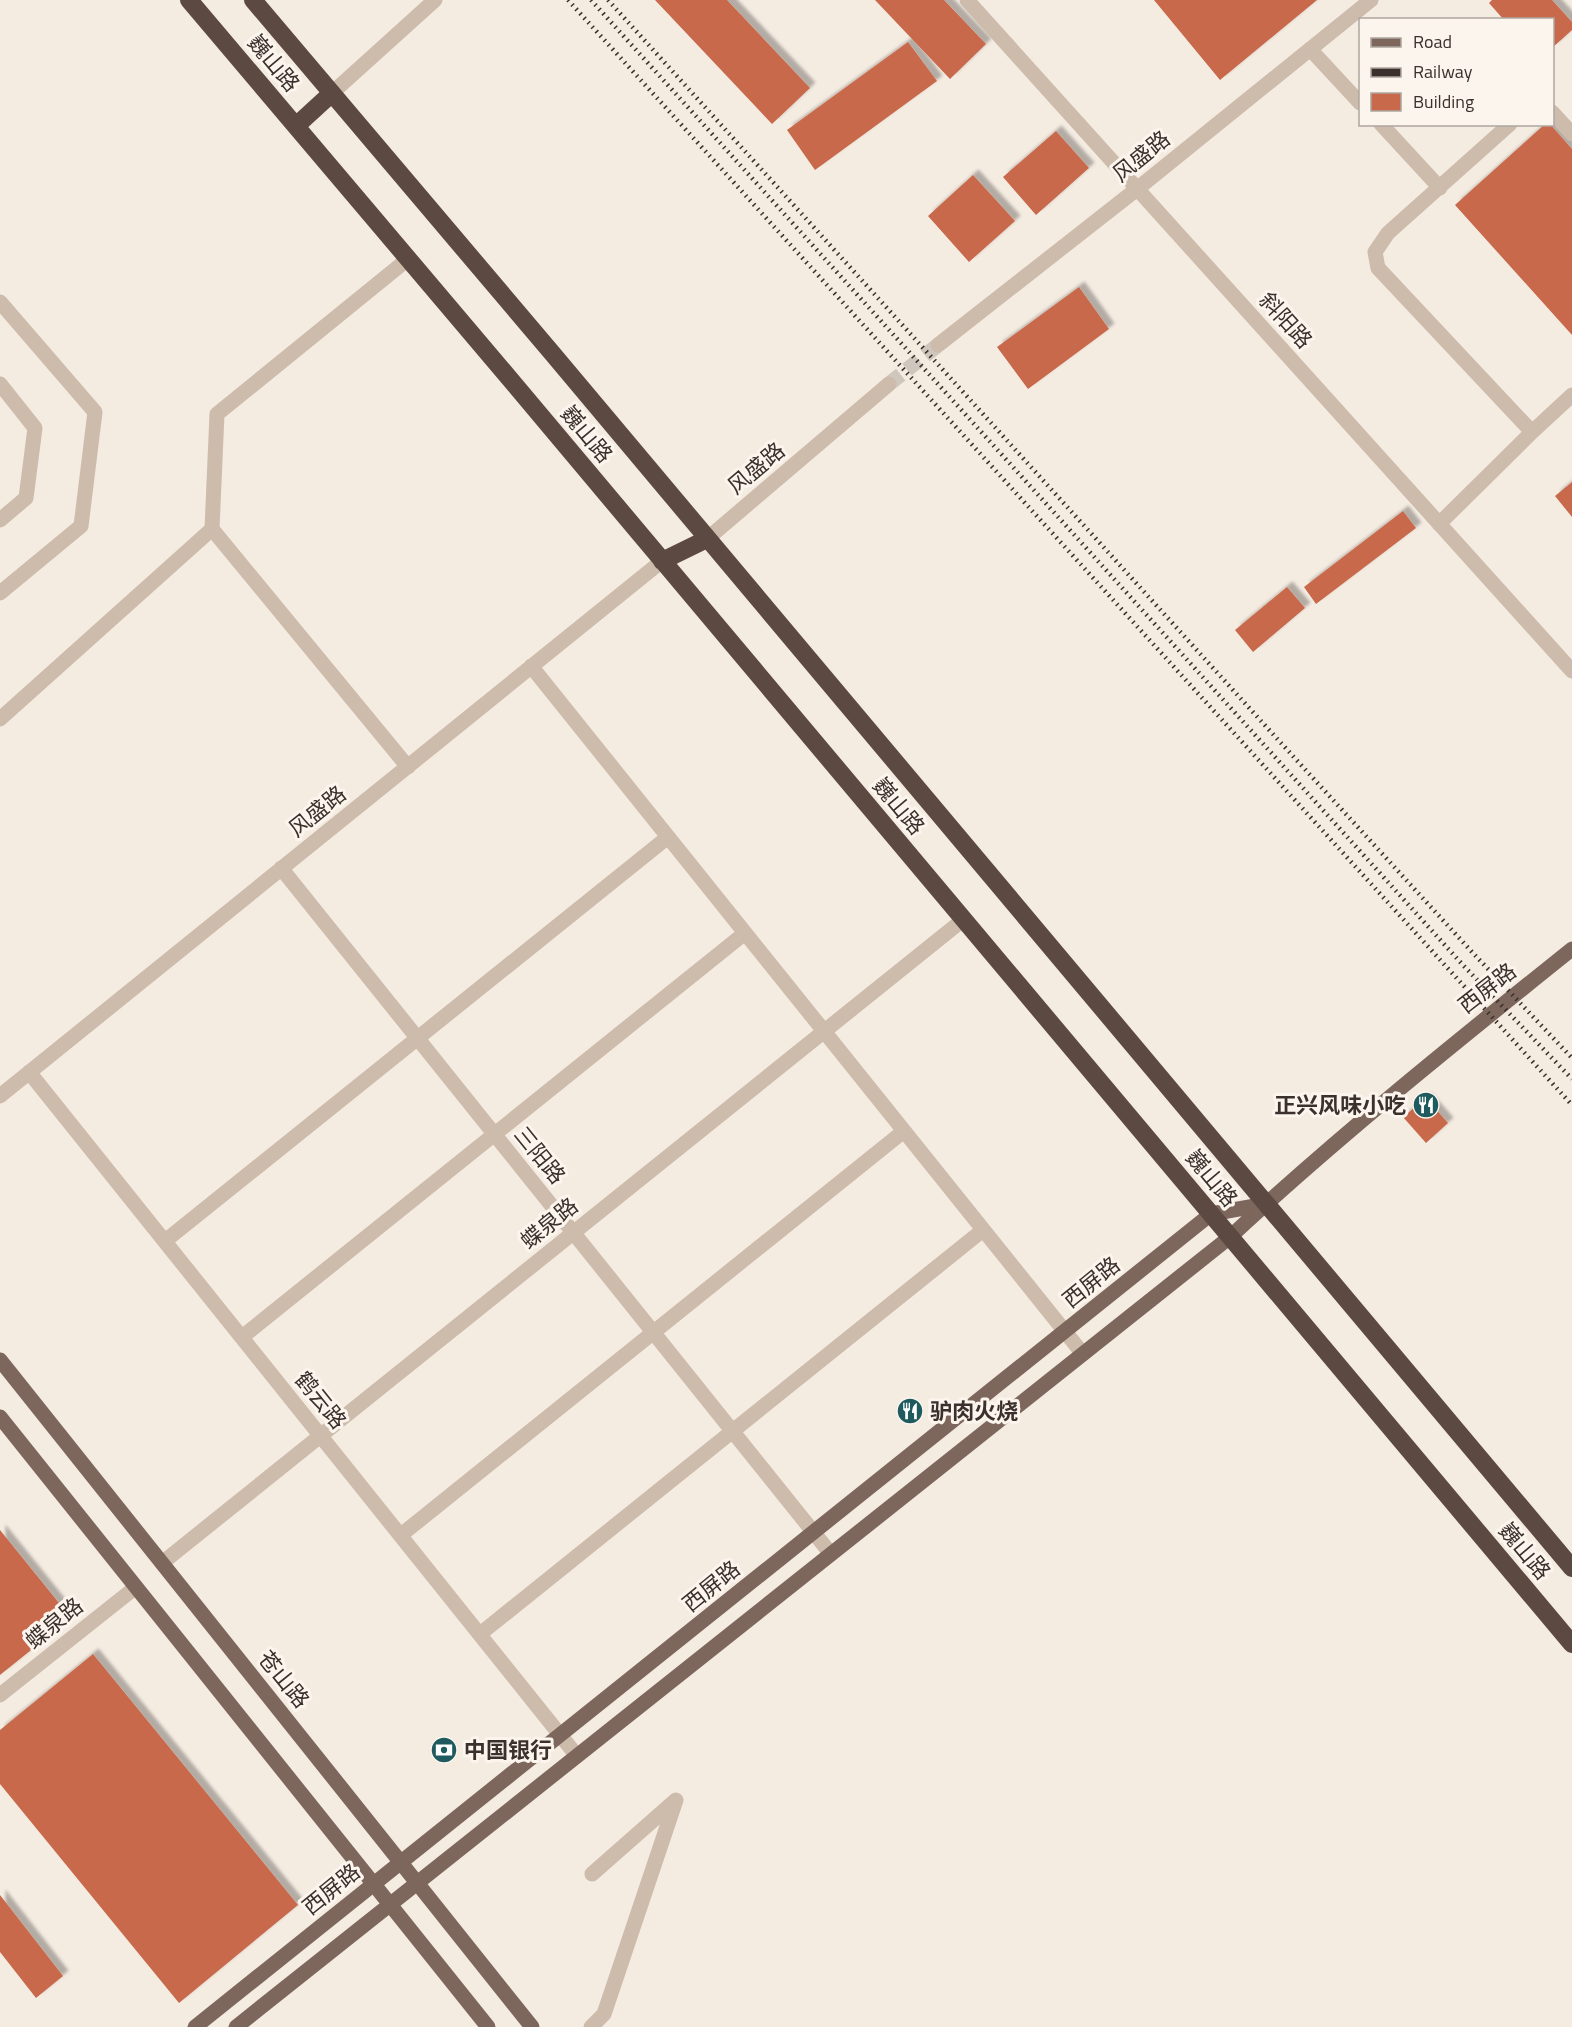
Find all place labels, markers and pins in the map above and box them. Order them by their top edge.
place label: 正兴风味小吃 [1274,1088,1406,1122]
restaurant icon: 正兴风味小吃 [1411,1090,1441,1120]
place label: 驴肉火烧 [930,1394,1018,1428]
restaurant icon: 驴肉火烧 [895,1396,925,1426]
place label: 中国银行 [464,1733,552,1767]
bank icon: 中国银行 [429,1735,459,1765]

